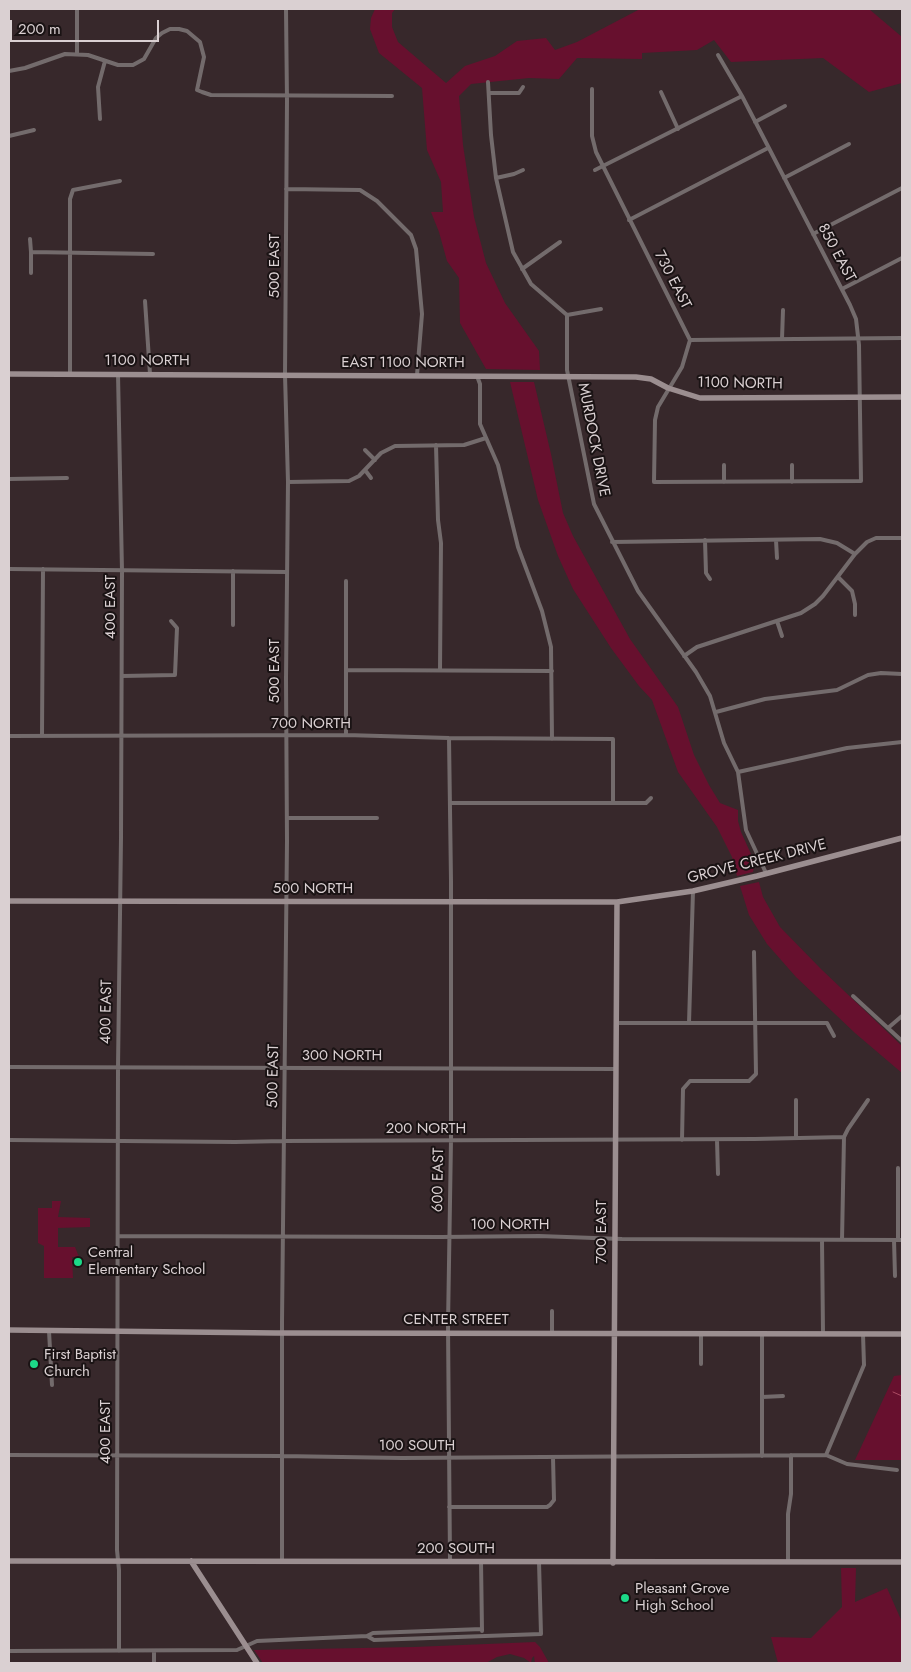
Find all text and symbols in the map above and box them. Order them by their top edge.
scale bar [12,10,161,42]
text: 200 m [18,18,61,40]
street label: 850 EAST [813,221,859,285]
street label: 500 EAST [266,234,284,298]
street label: 730 EAST [650,248,694,312]
street label: 1100 NORTH [104,352,190,370]
street label: EAST 1100 NORTH [341,354,465,372]
street label: 1100 NORTH [697,374,783,394]
street label: MURDOCK DRIVE [573,382,613,498]
street label: 400 EAST [102,575,120,639]
street label: 500 EAST [266,639,284,703]
street label: 700 NORTH [271,715,351,733]
street label: GROVE CREEK DRIVE [686,836,828,888]
street label: 500 NORTH [273,880,353,898]
street label: 400 EAST [97,980,117,1044]
street label: 500 EAST [264,1044,284,1108]
street label: 300 NORTH [302,1047,382,1065]
street label: 200 NORTH [386,1120,466,1138]
street label: 600 EAST [429,1148,449,1212]
street label: 700 EAST [593,1200,611,1264]
street label: 100 NORTH [471,1216,549,1234]
place label: Central Elementary School [88,1244,205,1279]
marker: Central Elementary School [72,1256,84,1268]
street label: CENTER STREET [403,1311,509,1329]
place label: First Baptist Church [44,1346,116,1381]
marker: First Baptist Church [28,1358,40,1370]
street label: 400 EAST [97,1400,115,1464]
street label: 100 SOUTH [379,1437,455,1455]
street label: 200 SOUTH [417,1540,495,1558]
place label: Pleasant Grove High School [635,1580,729,1615]
marker: Pleasant Grove High School [619,1592,631,1604]

